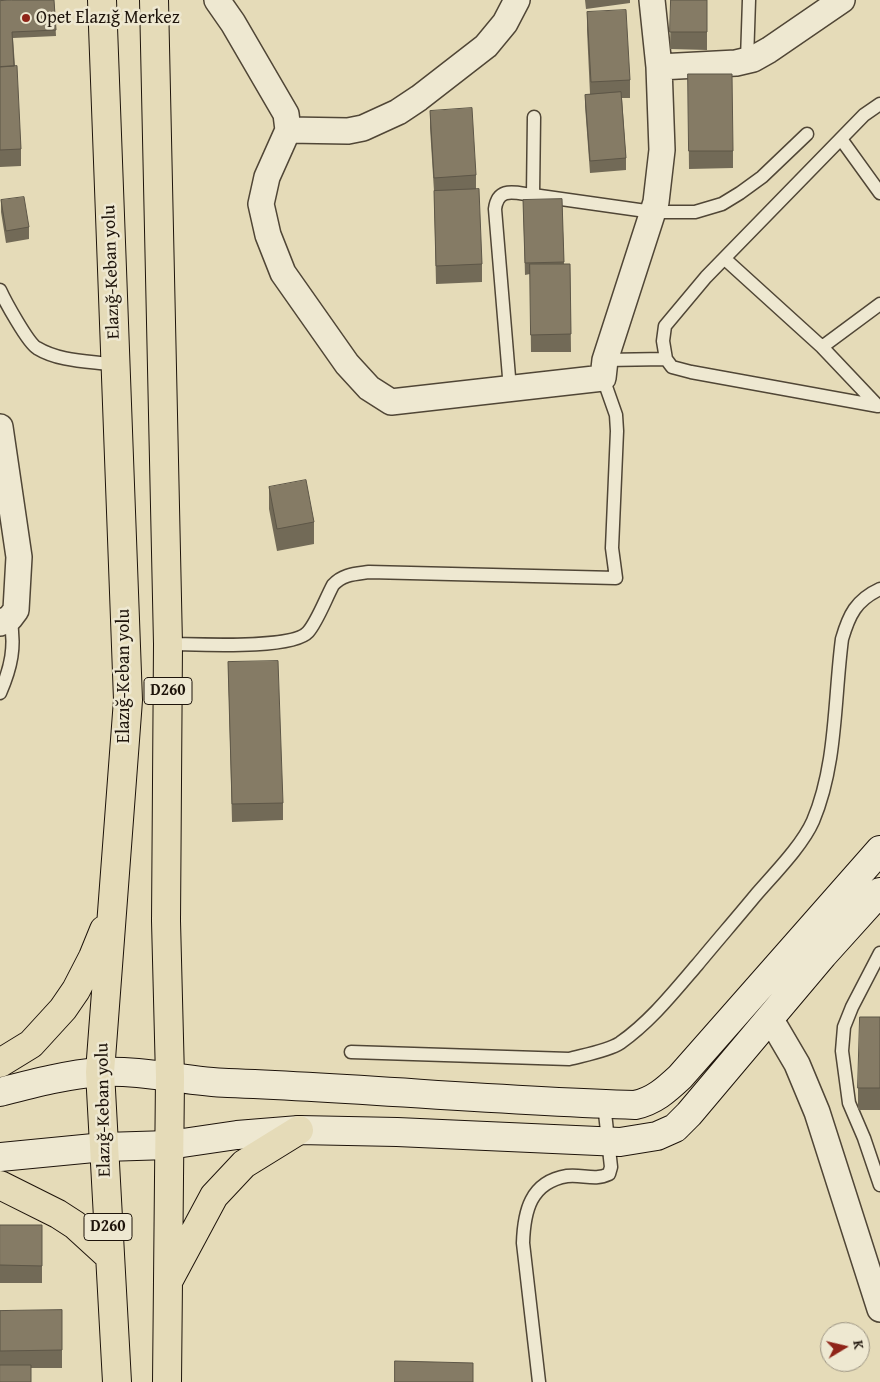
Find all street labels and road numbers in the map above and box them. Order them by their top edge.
street label: Elazığ-Keban yolu [99,205,125,339]
street label: Elazığ-Keban yolu [113,609,135,743]
road number: D260 [144,678,192,704]
street label: Elazığ-Keban yolu [92,1043,116,1177]
road number: D260 [84,1214,132,1240]

